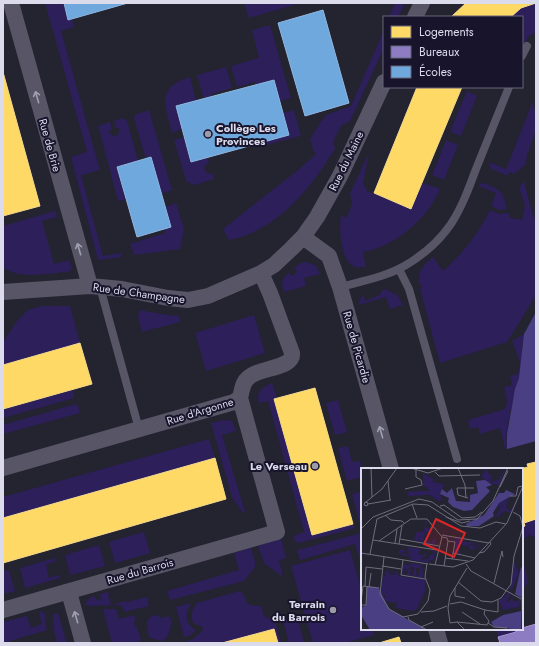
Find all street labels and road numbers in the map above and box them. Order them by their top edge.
street label: Rue de Brie [35,117,65,174]
street label: Rue du Maine [325,128,368,194]
street label: Rue de Champagne [92,279,186,307]
street label: Rue de Picardie [339,309,375,385]
street label: Rue d'Argonne [165,393,236,429]
street label: Rue du Barrois [105,554,176,588]

